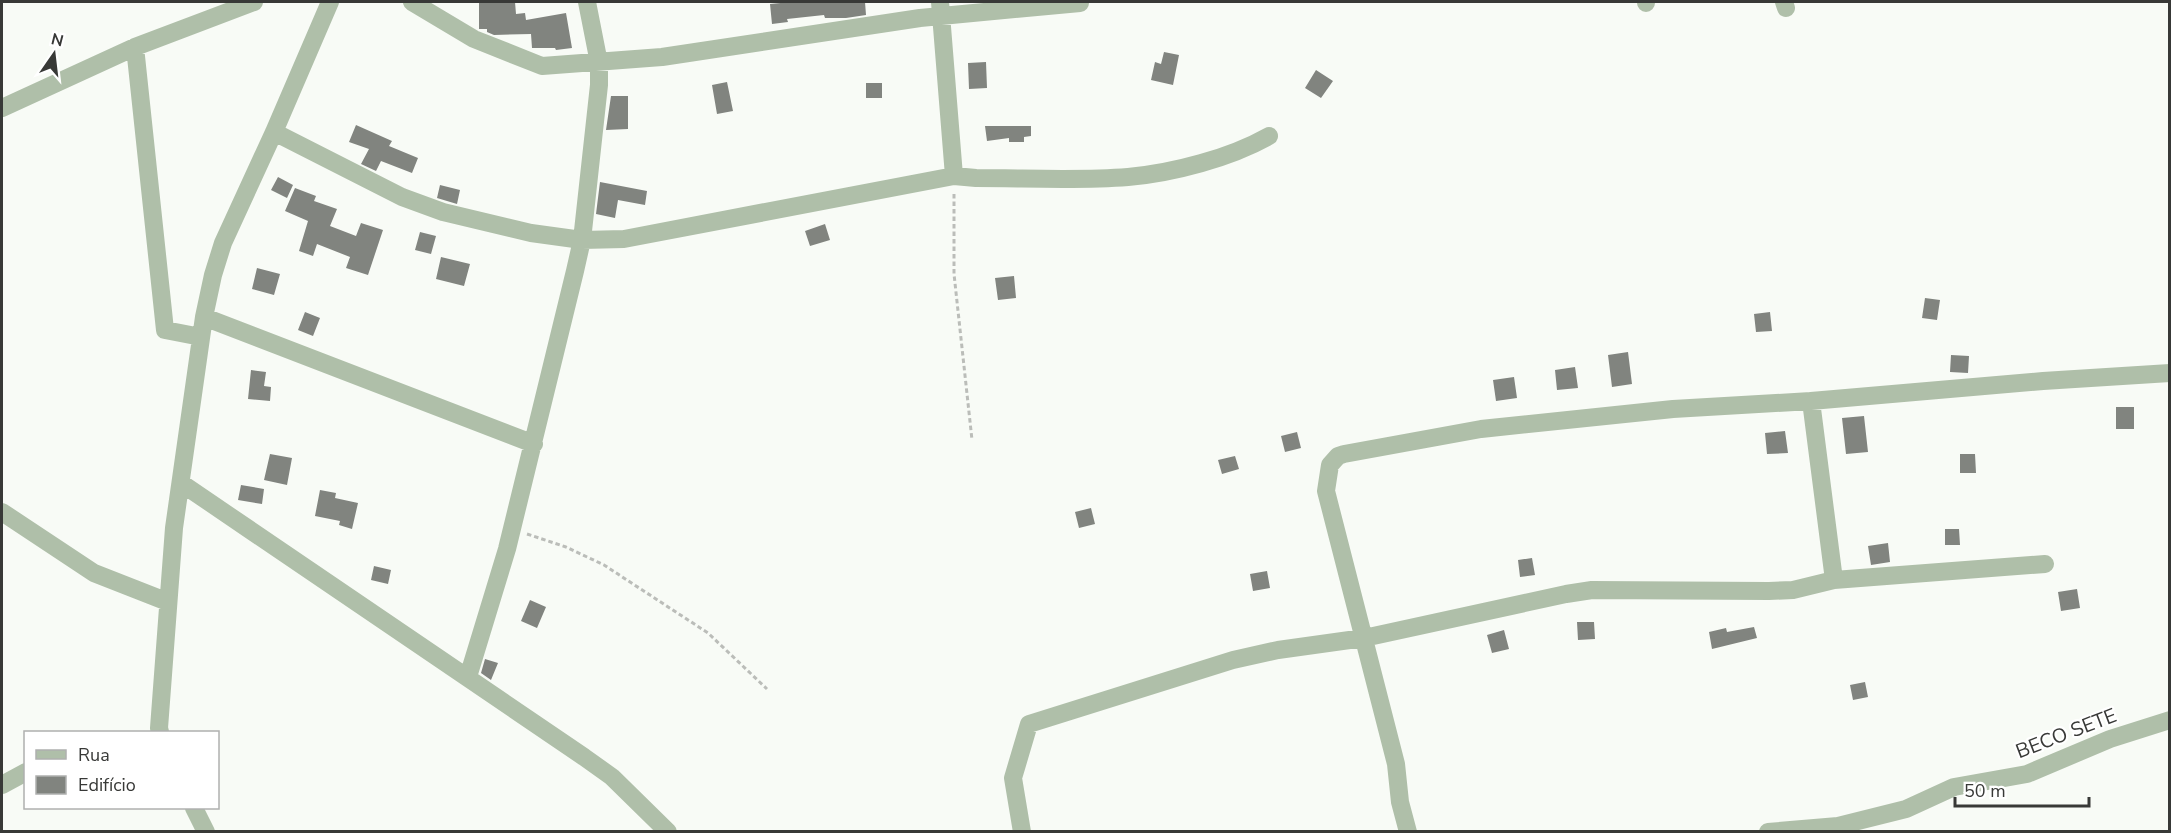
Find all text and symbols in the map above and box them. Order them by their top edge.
north arrow [24,24,84,84]
text: N [49,28,66,53]
street label: BECO SETE [2012,702,2121,765]
legend [24,731,219,809]
text: Rua [78,743,110,767]
scale bar [1955,770,2088,808]
text: Edifício [78,773,136,797]
text: 50 m [1964,779,2006,803]

